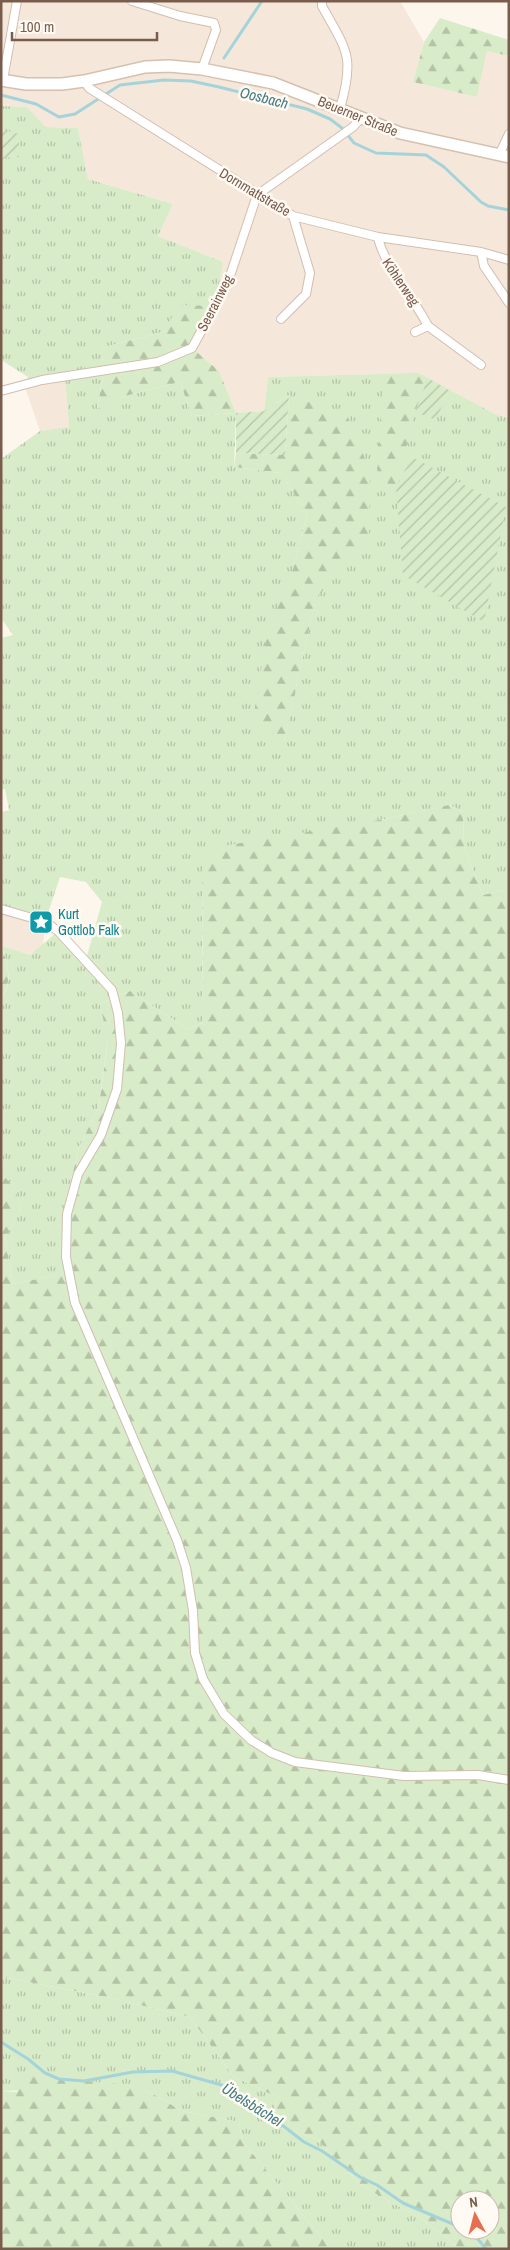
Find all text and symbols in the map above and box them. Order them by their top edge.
scale bar [12,10,158,42]
text: 100 m [20,16,54,37]
water label: Oosbach [238,81,291,114]
street label: Beuerner Straße [315,92,401,140]
street label: Dornmattstraße [216,164,294,220]
street label: Köhlerweg [378,254,424,310]
street label: Seerainweg [193,271,237,334]
place label: Kurt Gottlob Falk [58,905,120,939]
place icon: Kurt Gottlob Falk [28,909,54,935]
water label: Übelsbächel [218,2078,287,2132]
north arrow [450,2190,500,2240]
text: N [468,2193,479,2212]

